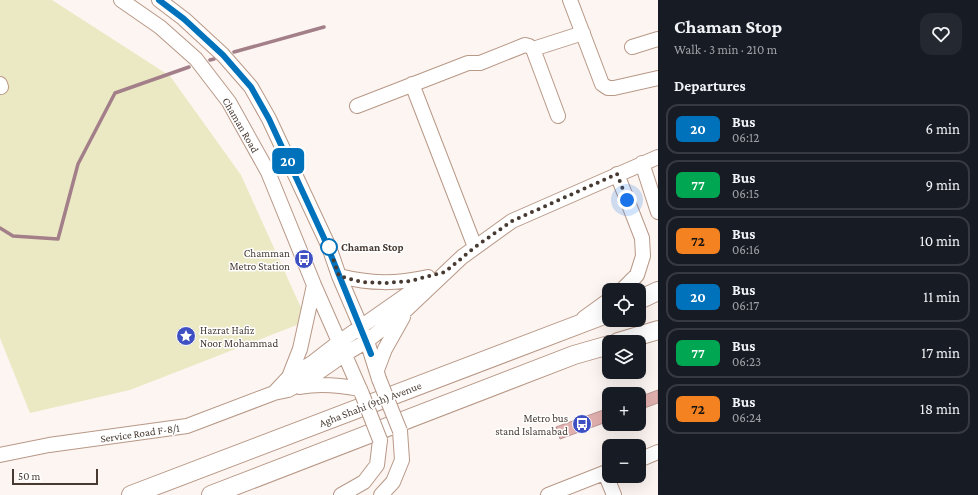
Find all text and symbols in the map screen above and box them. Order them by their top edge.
button: heart [920,13,962,55]
text: Chaman Stop [674,16,782,37]
text: Walk · 3 min · 210 m [674,42,777,57]
text: Departures [674,78,746,94]
street label: Chaman Road [220,95,262,155]
text: Bus [732,114,755,130]
text: 20 [690,121,706,137]
text: 6 min [926,121,960,137]
text: 06:12 [732,130,759,145]
line badge: 20 [270,148,306,174]
text: 20 [280,153,296,169]
text: Bus [732,170,755,186]
text: 77 [691,177,705,193]
text: 9 min [926,177,960,193]
text: 06:15 [732,186,759,201]
your location [617,190,637,210]
text: Bus [732,226,755,242]
text: 72 [691,233,705,249]
text: 10 min [920,233,960,249]
marker: Chaman Stop [320,238,338,256]
place label: Chaman Stop [341,241,404,253]
text: 06:16 [732,242,760,257]
place label: Chamman Metro Station [229,247,290,272]
bus stop icon: Chamman Metro Station [293,248,315,270]
text: Bus [732,282,755,298]
map controls [602,283,646,483]
button: locate [602,283,646,327]
text: 20 [690,289,706,305]
text: 11 min [923,289,960,305]
text: 06:17 [732,298,759,313]
place label: Hazrat Hafiz Noor Mohammad [200,324,278,349]
place icon: Hazrat Hafiz Noor Mohammad [175,325,197,347]
button: layers [602,335,646,379]
text: Bus [732,338,755,354]
text: 77 [691,345,705,361]
text: 17 min [921,345,960,361]
text: 06:23 [732,354,761,369]
street label: Agha Shahi (9th) Avenue [317,379,423,430]
button: + [602,387,646,431]
text: Bus [732,394,755,410]
text: 72 [691,401,705,417]
text: 18 min [920,401,960,417]
text: 06:24 [732,410,762,425]
place label: Metro bus stand Islamabad [495,412,568,437]
bus stop icon: Metro bus stand Islamabad [571,413,593,435]
street label: Service Road F-8/1 [100,421,181,445]
button: − [602,439,646,483]
scale bar [12,467,98,486]
text: 50 m [18,470,40,482]

